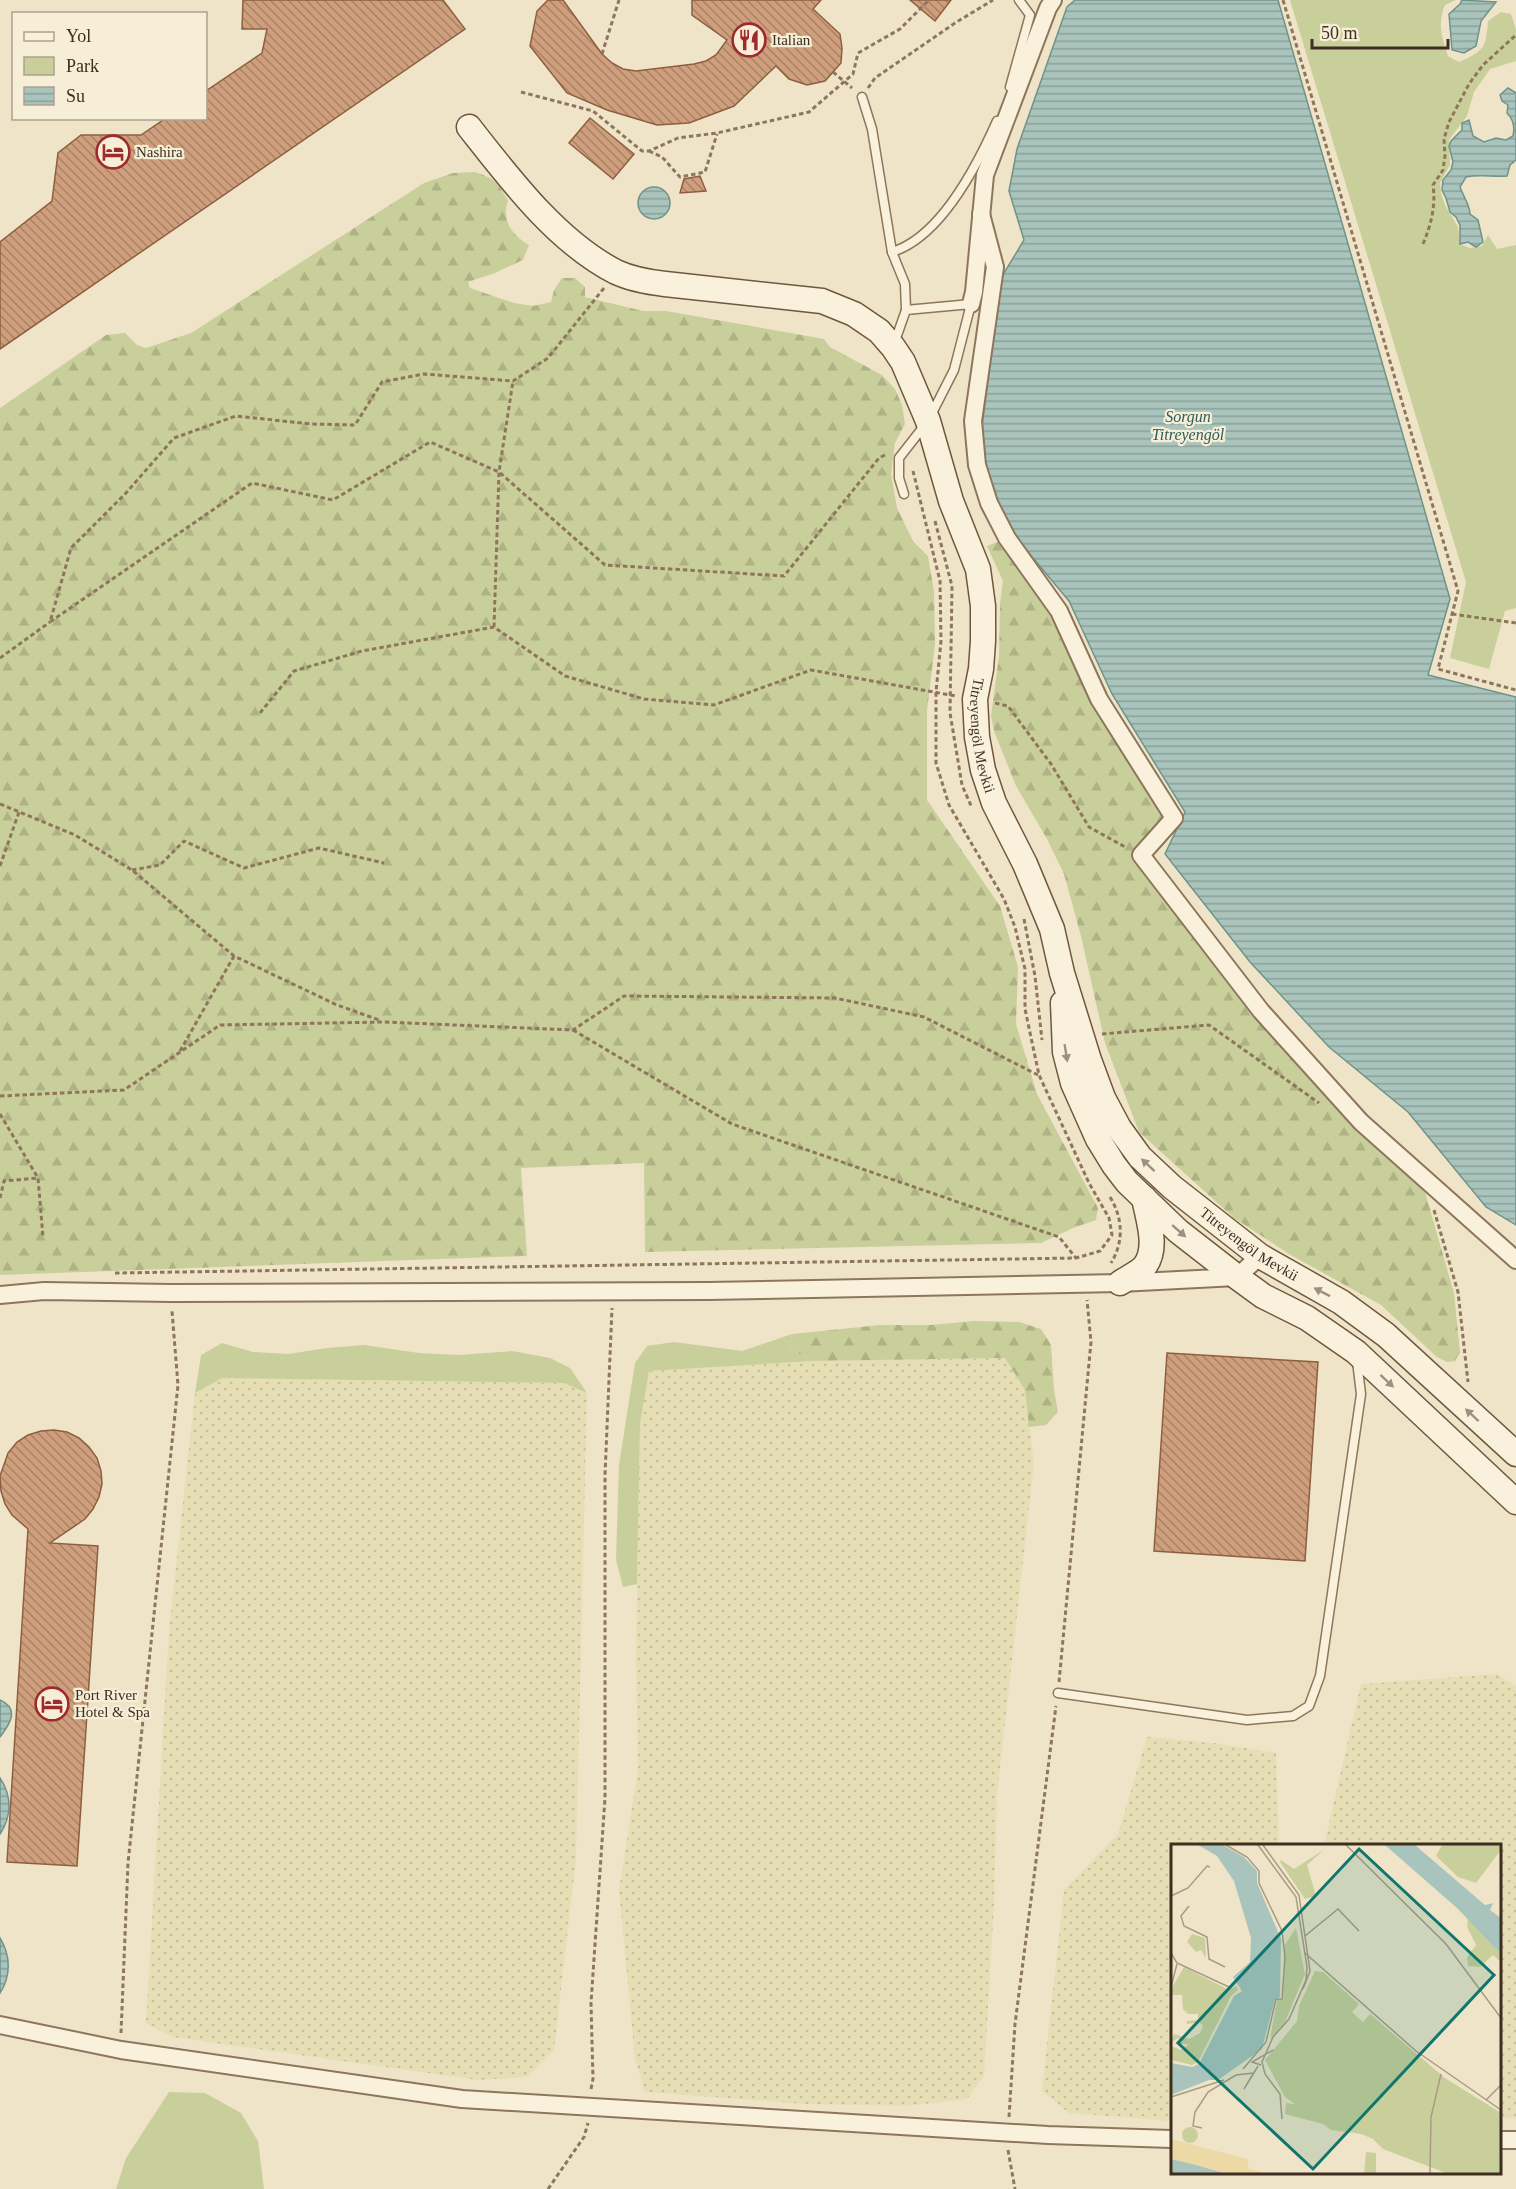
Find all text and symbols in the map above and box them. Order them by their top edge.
legend [12,12,207,120]
scale bar [1312,12,1448,50]
restaurant icon: Italian [731,22,767,58]
text: 50 m [1321,23,1358,43]
text: Yol [66,26,91,46]
place label: Italian [772,32,811,48]
text: Park [66,56,99,76]
text: Su [66,86,85,106]
hotel icon: Nashira [95,134,131,170]
place label: Nashira [136,144,183,160]
water label: Sorgun Titreyengöl [1152,408,1225,444]
street label: Titreyengöl Mevkii [967,676,998,795]
one-way arrow [1062,1043,1071,1062]
one-way arrow [1141,1158,1156,1172]
street label: Titreyengöl Mevkii [1197,1204,1301,1284]
one-way arrow [1171,1224,1186,1237]
one-way arrow [1313,1287,1330,1297]
one-way arrow [1380,1374,1395,1388]
one-way arrow [1465,1409,1479,1423]
hotel icon: Port River Hotel & Spa [34,1686,70,1722]
place label: Port River Hotel & Spa [75,1687,150,1720]
inset map [1171,1844,1501,2174]

